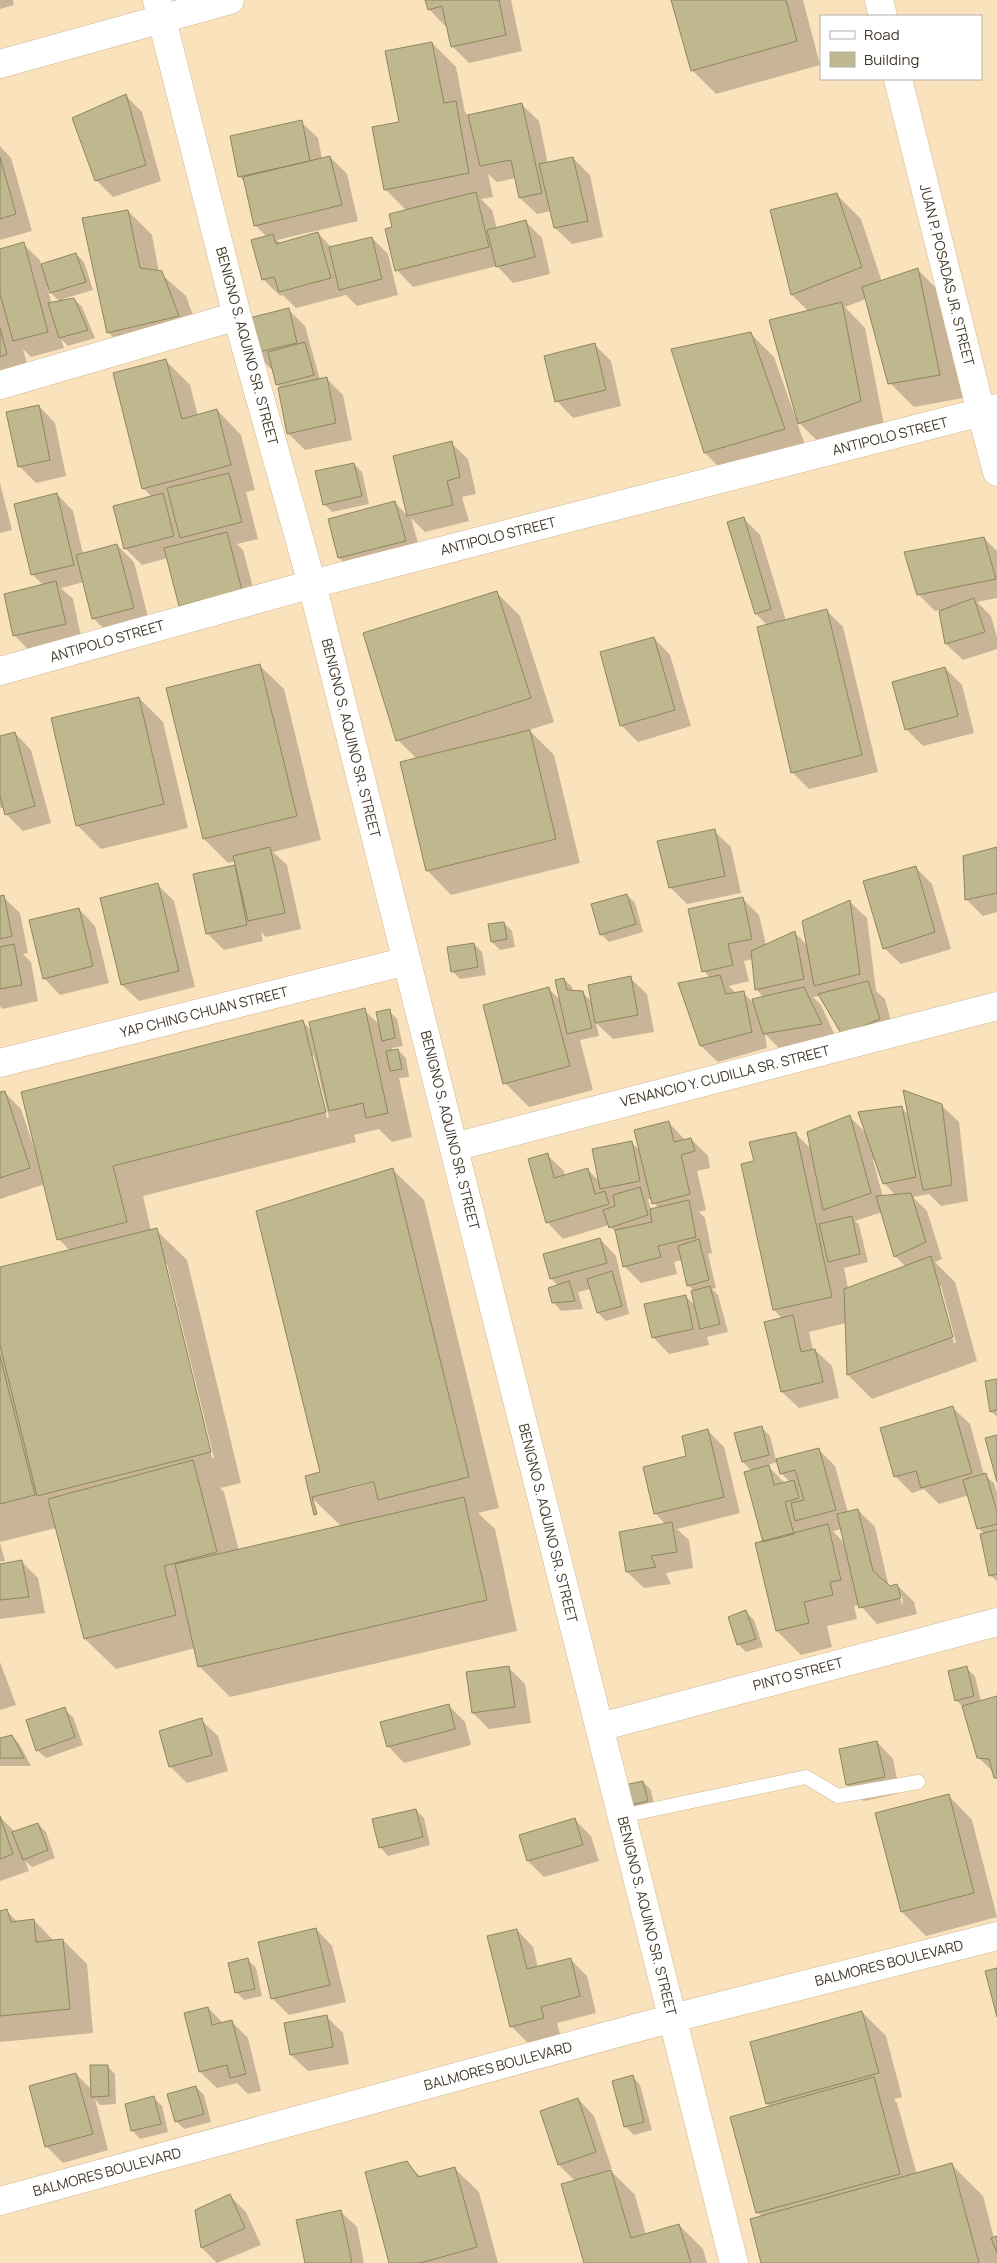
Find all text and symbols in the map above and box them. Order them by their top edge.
legend [820,15,982,80]
text: Road [864,24,900,45]
text: Building [864,49,919,70]
street label: JUAN P. POSADAS JR. STREET [916,182,979,368]
street label: BENIGNO S. AQUINO SR. STREET [212,245,283,448]
street label: ANTIPOLO STREET [830,412,950,459]
street label: ANTIPOLO STREET [438,512,558,559]
street label: ANTIPOLO STREET [47,615,167,666]
street label: BENIGNO S. AQUINO SR. STREET [318,636,386,840]
street label: YAP CHING CHUAN STREET [118,981,290,1042]
street label: BENIGNO S. AQUINO SR. STREET [417,1028,485,1232]
street label: VENANCIO Y. CUDILLA SR. STREET [618,1040,832,1111]
street label: BENIGNO S. AQUINO SR. STREET [515,1421,583,1625]
street label: PINTO STREET [751,1652,846,1695]
street label: BENIGNO S. AQUINO SR. STREET [614,1814,682,2018]
street label: BALMORES BOULEVARD [813,1935,965,1990]
street label: BALMORES BOULEVARD [422,2037,574,2094]
street label: BALMORES BOULEVARD [31,2143,183,2200]

